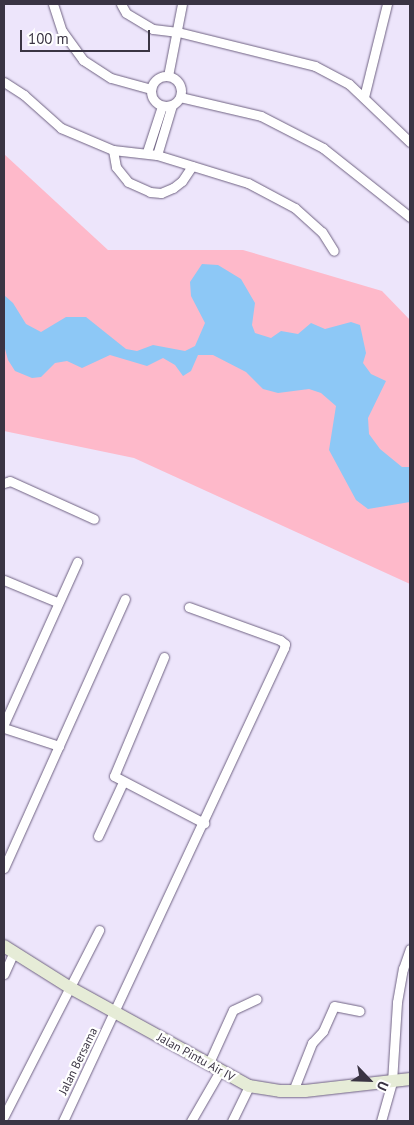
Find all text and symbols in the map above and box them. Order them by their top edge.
scale bar [22,20,152,52]
text: 100 m [28,29,69,48]
street label: Jalan Bersama [56,1025,100,1097]
street label: Jalan Pintu Air IV [155,1030,237,1084]
north arrow [344,1055,394,1105]
text: U [373,1078,393,1094]

